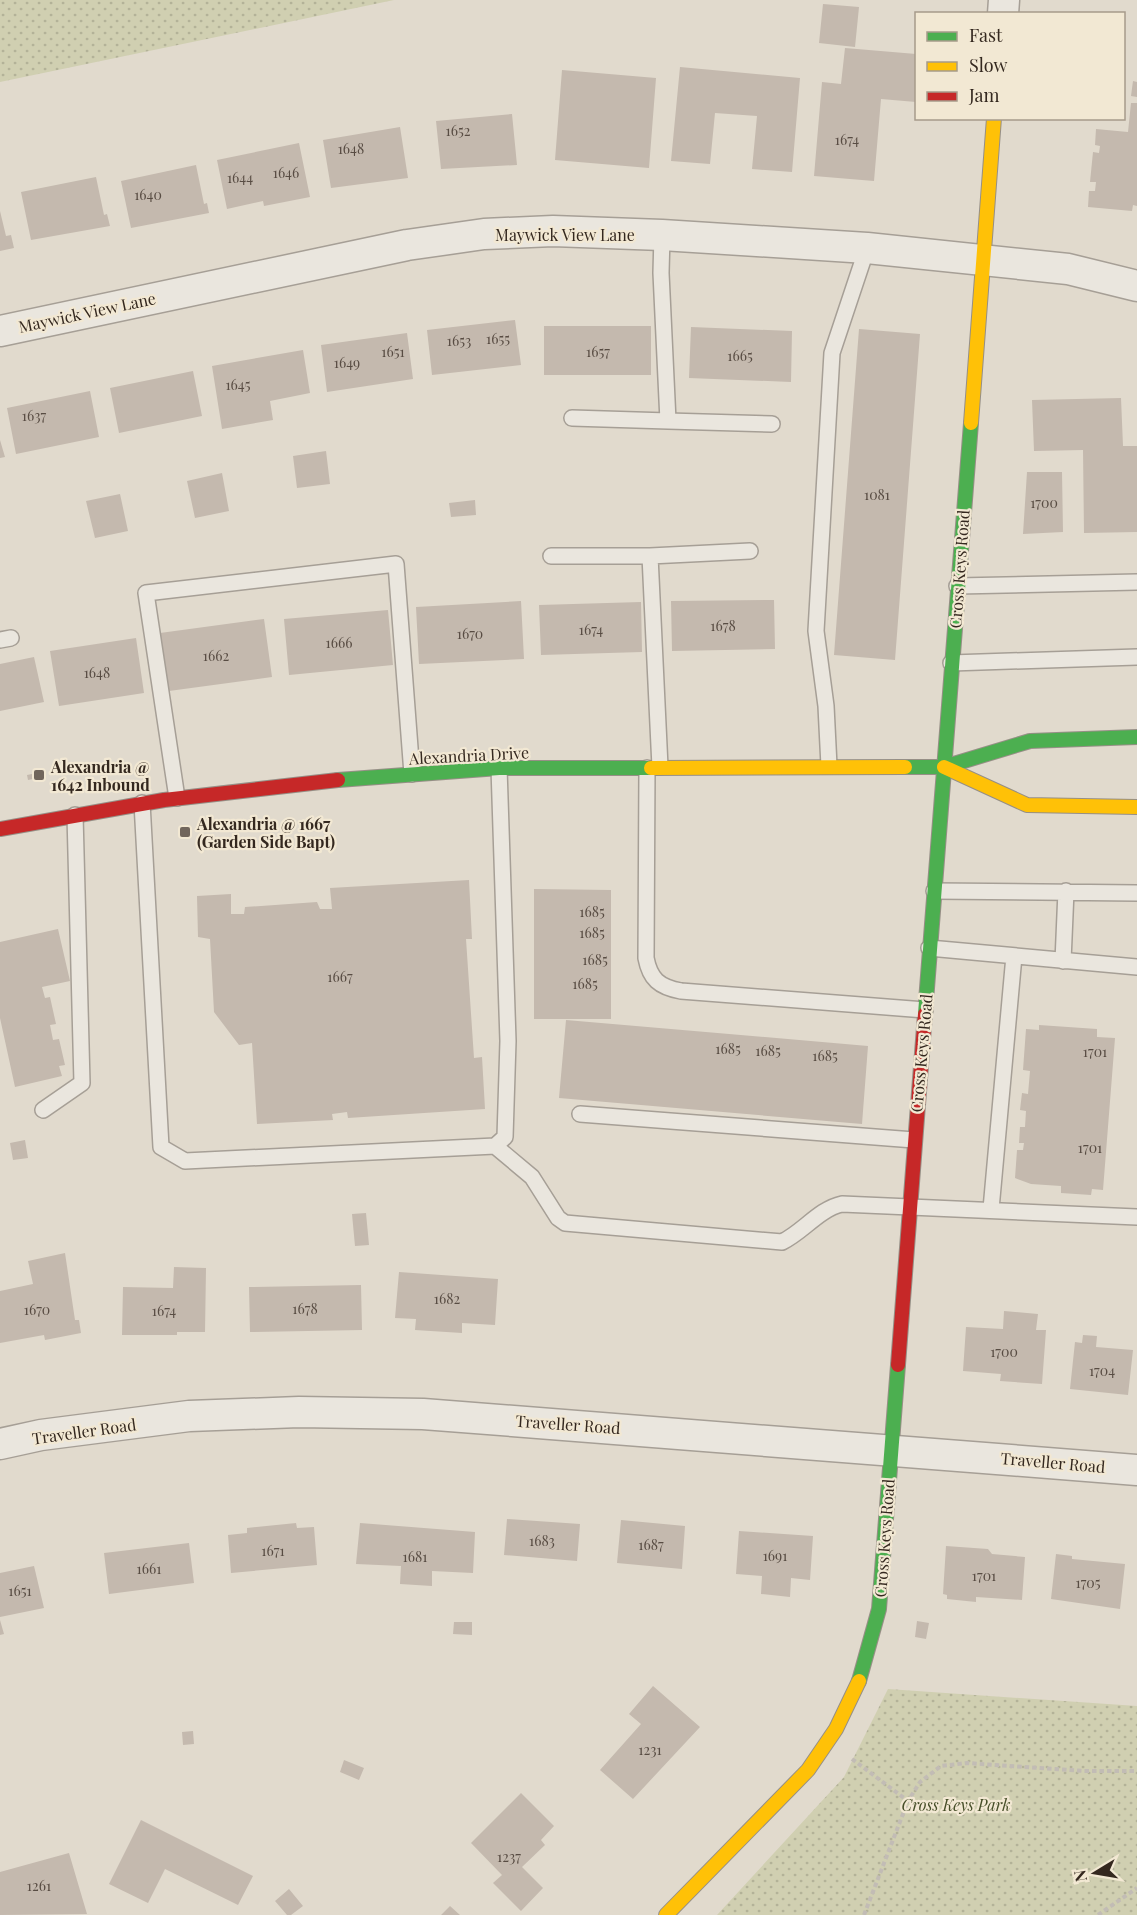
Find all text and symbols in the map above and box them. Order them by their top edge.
legend [915,12,1125,120]
text: Fast [969,23,1003,47]
text: Slow [969,53,1007,77]
text: Jam [968,83,999,107]
house number: 1652 [446,121,471,140]
house number: 1674 [835,130,859,149]
house number: 1648 [338,139,364,158]
house number: 1646 [273,163,299,182]
house number: 1644 [227,168,253,187]
house number: 1640 [134,185,162,204]
street label: Maywick View Lane [495,224,635,245]
street label: Maywick View Lane [16,287,158,337]
house number: 1655 [486,329,510,348]
house number: 1653 [447,331,471,350]
house number: 1651 [381,342,405,361]
house number: 1657 [586,342,610,361]
house number: 1665 [727,346,753,365]
house number: 1649 [334,353,360,372]
house number: 1645 [225,375,251,394]
house number: 1637 [22,406,47,425]
house number: 1081 [864,485,890,504]
house number: 1700 [1030,493,1058,512]
street label: Cross Keys Road [944,509,974,629]
house number: 1678 [710,616,736,635]
house number: 1674 [579,620,603,639]
house number: 1670 [457,624,483,643]
house number: 1666 [326,633,352,652]
house number: 1662 [203,646,229,665]
house number: 1648 [84,663,110,682]
street label: Alexandria Drive [407,741,530,769]
place label: Alexandria @ 1642 Inbound [50,756,150,795]
marker: Alexandria @ 1642 Inbound [32,768,46,782]
place label: Alexandria @ 1667 (Garden Side Bapt) [196,813,335,852]
marker: Alexandria @ 1667 (Garden Side Bapt) [178,825,192,839]
house number: 1685 [579,902,605,921]
house number: 1685 [579,923,605,942]
house number: 1685 [582,950,608,969]
house number: 1667 [327,967,353,986]
house number: 1685 [572,974,598,993]
street label: Cross Keys Road [905,993,937,1113]
house number: 1685 [715,1039,741,1058]
house number: 1685 [755,1041,781,1060]
house number: 1701 [1083,1042,1107,1061]
house number: 1685 [812,1046,838,1065]
house number: 1701 [1078,1138,1102,1157]
house number: 1682 [434,1289,460,1308]
house number: 1678 [292,1299,318,1318]
house number: 1670 [24,1300,50,1319]
house number: 1674 [152,1301,176,1320]
house number: 1700 [990,1342,1018,1361]
house number: 1704 [1089,1361,1115,1380]
street label: Traveller Road [515,1410,621,1438]
street label: Traveller Road [31,1413,137,1449]
street label: Traveller Road [1000,1447,1106,1477]
street label: Cross Keys Road [869,1478,899,1598]
house number: 1683 [529,1531,555,1550]
house number: 1687 [638,1535,664,1554]
house number: 1671 [261,1541,285,1560]
house number: 1691 [763,1546,787,1565]
house number: 1681 [403,1547,427,1566]
house number: 1661 [137,1559,161,1578]
house number: 1701 [972,1566,996,1585]
house number: 1705 [1075,1573,1101,1592]
house number: 1651 [8,1581,32,1600]
house number: 1231 [638,1740,662,1759]
park label: Cross Keys Park [901,1794,1011,1815]
north arrow [1065,1843,1125,1903]
house number: 1237 [497,1847,521,1866]
text: N [1068,1868,1091,1884]
house number: 1261 [27,1876,51,1895]

